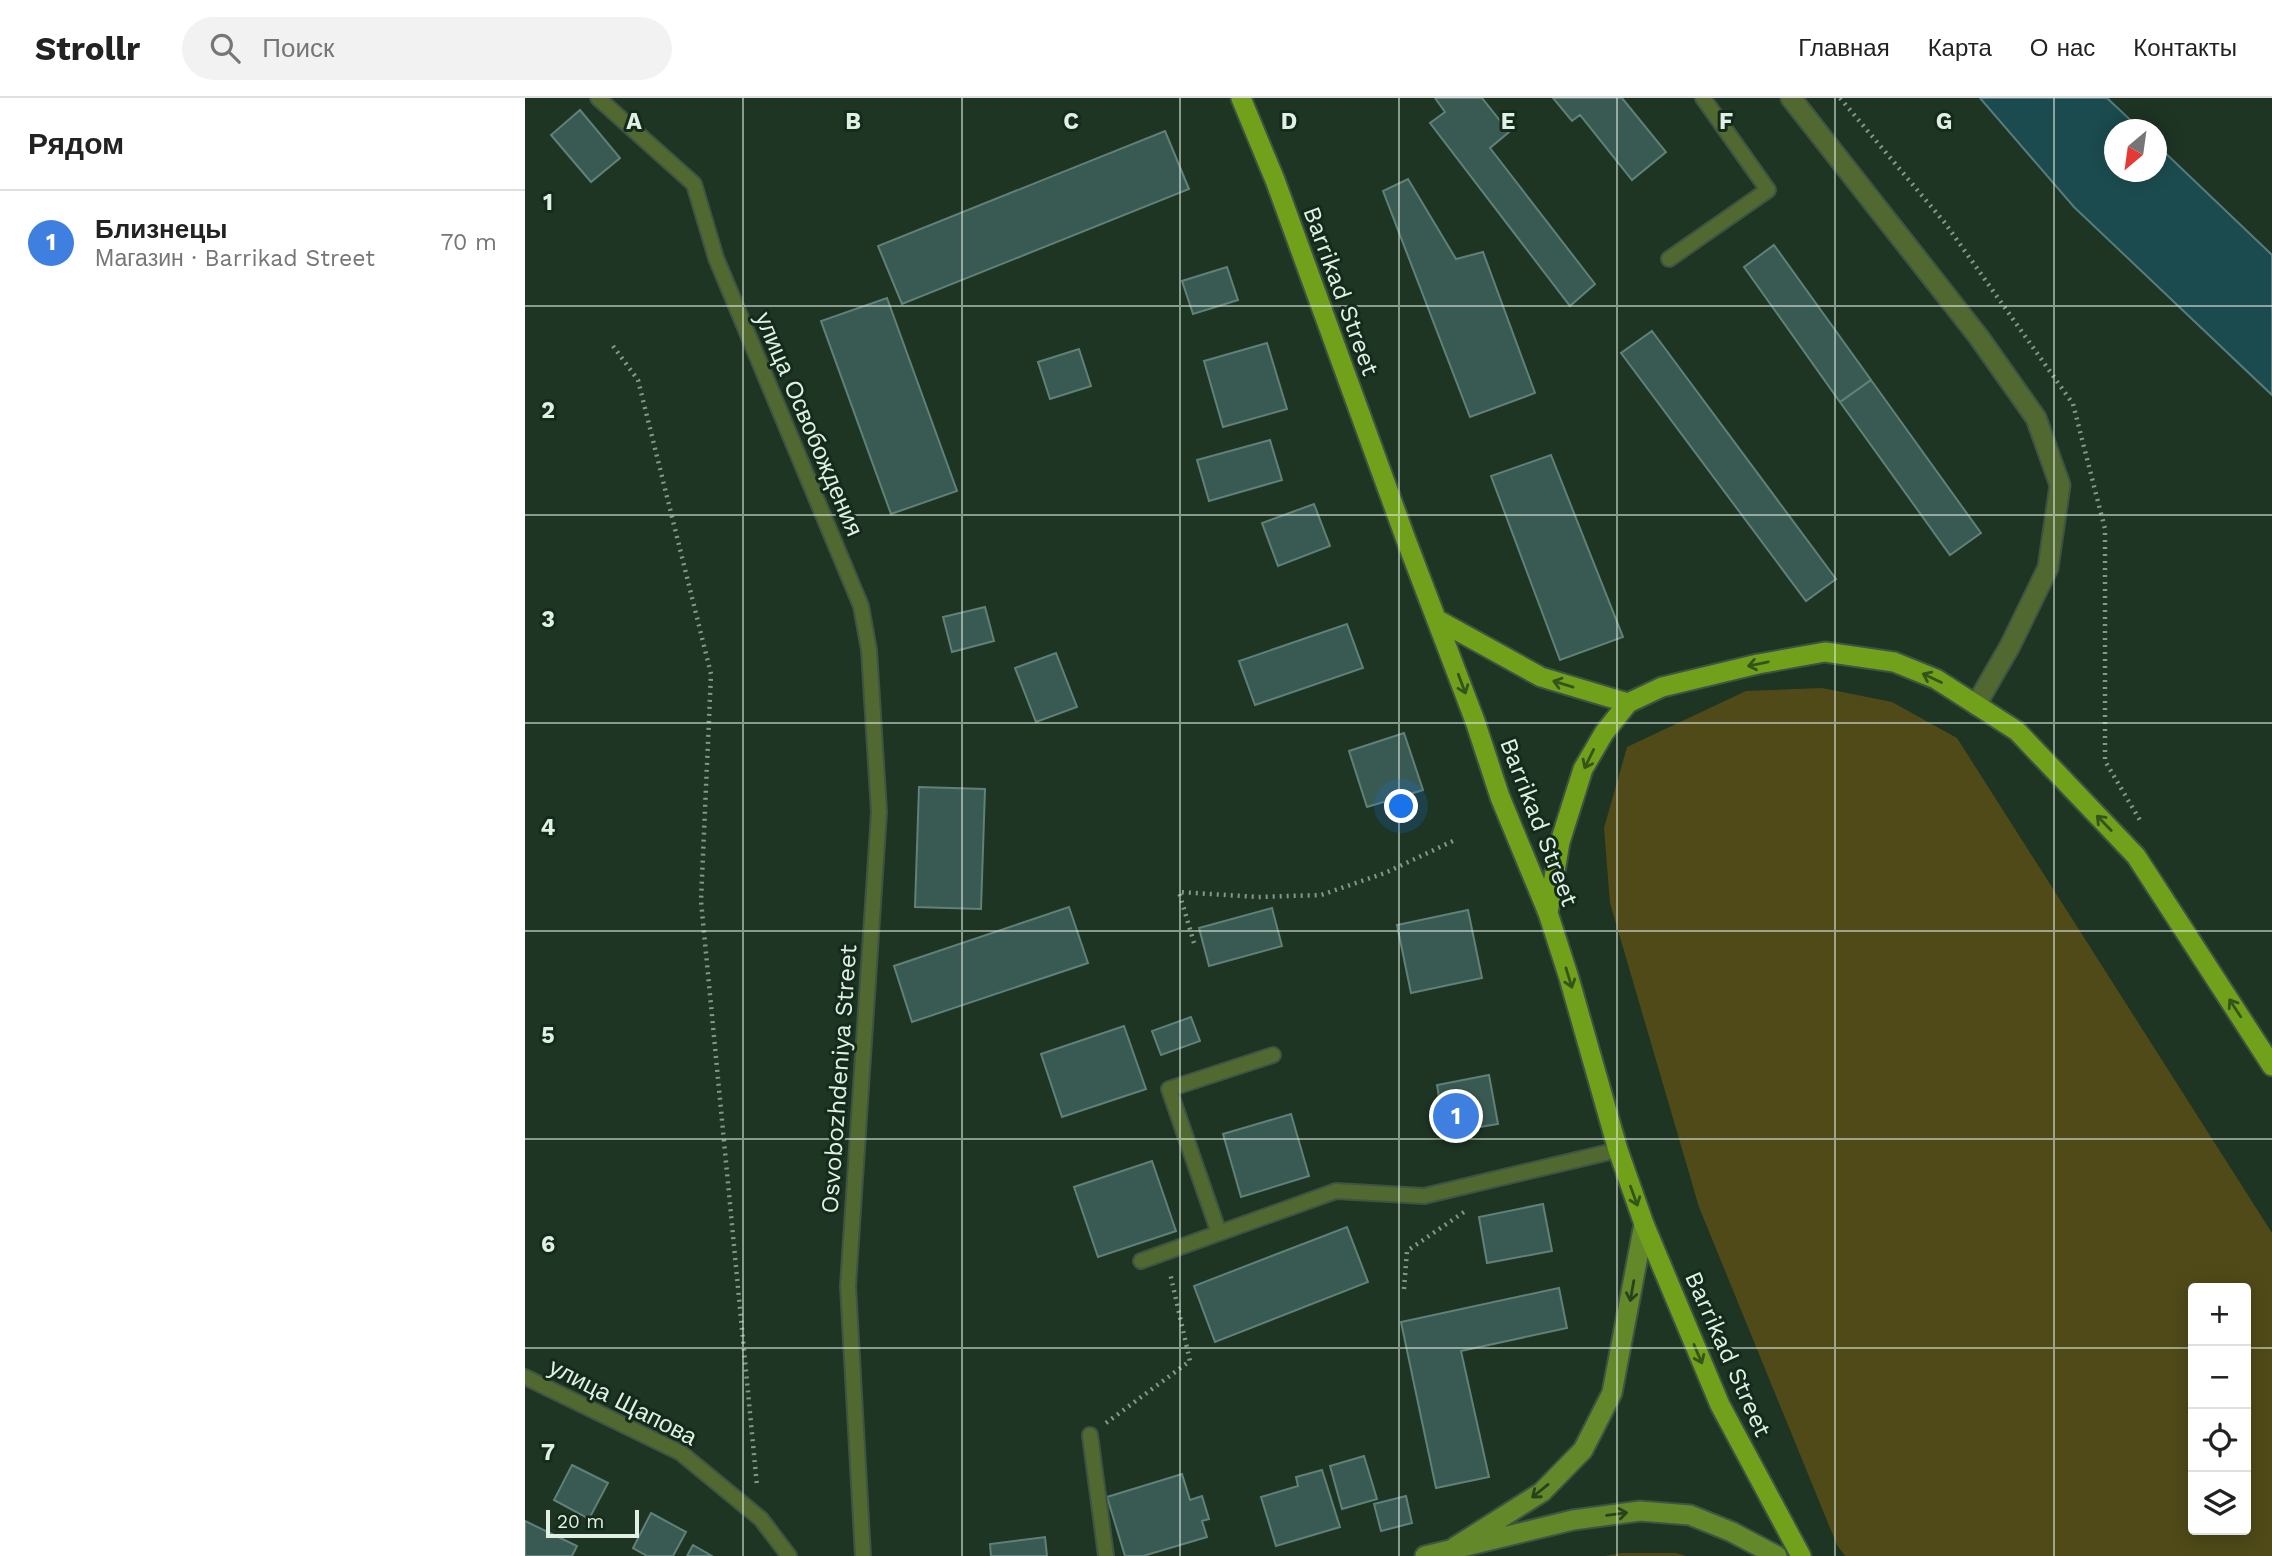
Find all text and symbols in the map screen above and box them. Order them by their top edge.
search box [182,17,672,80]
text: Strollr [35,29,140,68]
icon: search [206,29,244,67]
text: Поиск [262,33,334,63]
text: Главная [1798,34,1890,62]
text: Карта [1928,34,1992,62]
text: О нас [2030,34,2095,62]
text: Контакты [2133,34,2237,62]
text: A [626,108,642,135]
text: B [845,108,861,135]
text: C [1063,108,1079,135]
text: D [1281,108,1297,135]
text: E [1501,108,1515,135]
text: F [1719,108,1733,135]
text: G [1936,108,1952,135]
north arrow [2104,119,2167,182]
text: Рядом [28,126,124,161]
text: 1 [543,189,553,216]
street label: Barrikad Street [1297,203,1385,379]
text: Близнецы [95,214,227,244]
text: 1 [46,229,56,256]
text: 70 m [440,229,497,256]
text: Магазин · Barrikad Street [95,245,375,272]
street label: улица Освобождения [749,308,869,540]
text: 2 [541,397,555,424]
text: 3 [541,606,555,633]
one-way arrow [1747,658,1770,672]
one-way arrow [1922,671,1943,684]
one-way arrow [1456,672,1469,694]
one-way arrow [1552,676,1574,689]
street label: Barrikad Street [1494,734,1584,910]
one-way arrow [1581,748,1595,769]
your location [1384,789,1418,823]
text: 4 [541,814,556,841]
one-way arrow [2096,815,2113,832]
street label: Osvobozhdeniya Street [816,943,862,1215]
one-way arrow [1563,966,1576,988]
one-way arrow [2228,999,2242,1019]
text: 5 [541,1022,555,1049]
pin: 1 [1433,1090,1479,1142]
one-way arrow [1629,1184,1641,1206]
text: 6 [541,1231,555,1258]
street label: Barrikad Street [1679,1267,1777,1441]
one-way arrow [1624,1279,1638,1302]
map controls [2188,1283,2251,1535]
button: + [2188,1283,2251,1346]
one-way arrow [1693,1343,1706,1365]
button: − [2188,1346,2251,1409]
street label: улица Щапова [544,1353,702,1452]
button: locate [2188,1409,2251,1472]
text: 7 [541,1439,555,1466]
button: layers [2188,1472,2251,1535]
one-way arrow [1532,1484,1550,1499]
scale bar [546,1507,639,1539]
one-way arrow [1606,1508,1628,1521]
text: 20 m [557,1510,604,1533]

